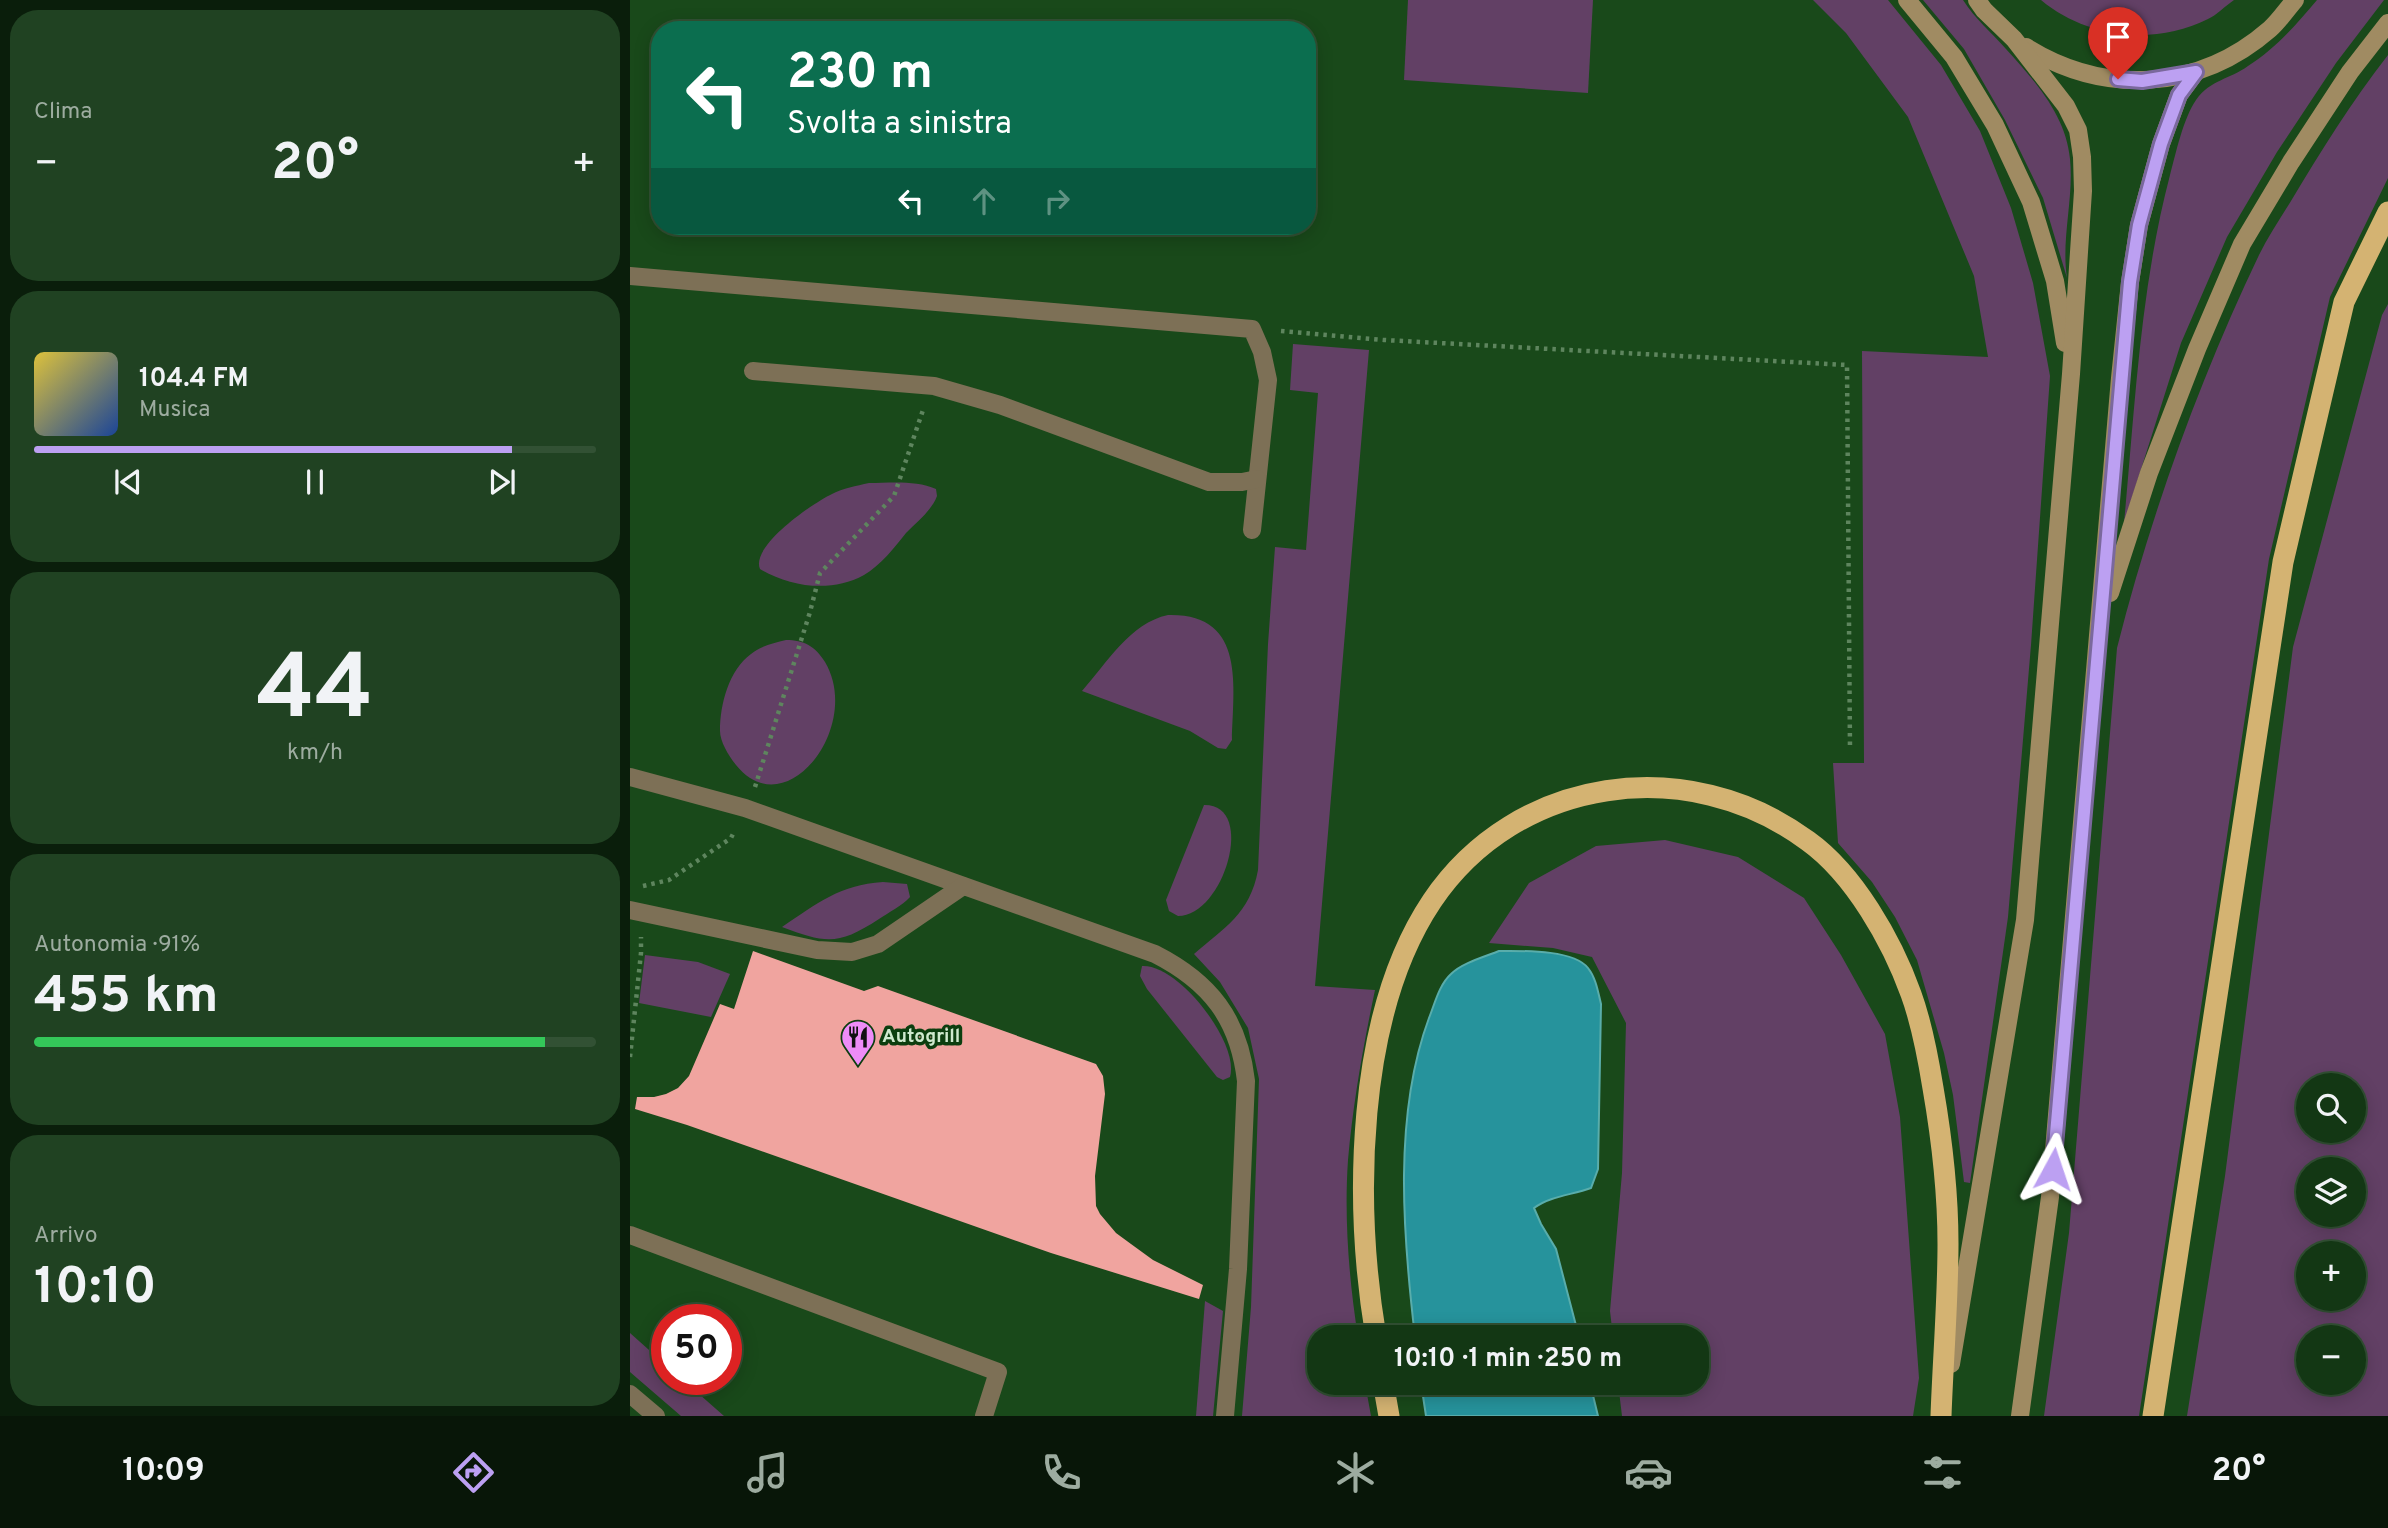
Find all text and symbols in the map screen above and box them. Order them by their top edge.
pin [2088,7,2148,79]
icon: arrive [2099,18,2137,56]
text: 230 m [787,44,933,106]
icon: left [672,49,763,140]
text: Clima [34,98,92,127]
text: Svolta a sinistra [787,105,1012,145]
text: 20° [271,132,359,198]
text: − [34,141,59,190]
text: + [571,141,596,190]
icon: left [892,182,930,220]
icon: ahead [965,182,1003,220]
icon: right [1038,182,1076,220]
text: 104.4 FM [139,363,249,396]
text: Musica [139,396,210,425]
icon: previous [109,463,147,501]
icon: pause [296,463,334,501]
icon: next [483,463,521,501]
text: 44 [257,636,373,751]
text: km/h [287,739,343,768]
text: Autonomia · 91% [34,931,200,960]
text: 455 km [34,965,219,1031]
restaurant icon: Autogrill [839,1018,877,1067]
place label: Autogrill [882,1025,960,1049]
map controls [2296,1073,2366,1395]
button: search [2296,1073,2366,1143]
position arrow [2016,1132,2090,1206]
button: layers [2296,1157,2366,1227]
text: Arrivo [34,1222,98,1251]
button: + [2296,1241,2366,1311]
text: 10:10 [34,1256,157,1322]
speed limit sign: 50 [651,1304,742,1395]
button: − [2296,1325,2366,1395]
text: 10:10 · 1 min · 250 m [1394,1343,1622,1376]
icon: directions [449,1448,498,1497]
icon: music [743,1448,792,1497]
icon: phone [1037,1448,1086,1497]
icon: climate [1331,1448,1380,1497]
icon: car [1624,1448,1673,1497]
icon: filters [1918,1448,1967,1497]
text: 10:09 [122,1452,205,1492]
text: 20° [2212,1452,2266,1492]

